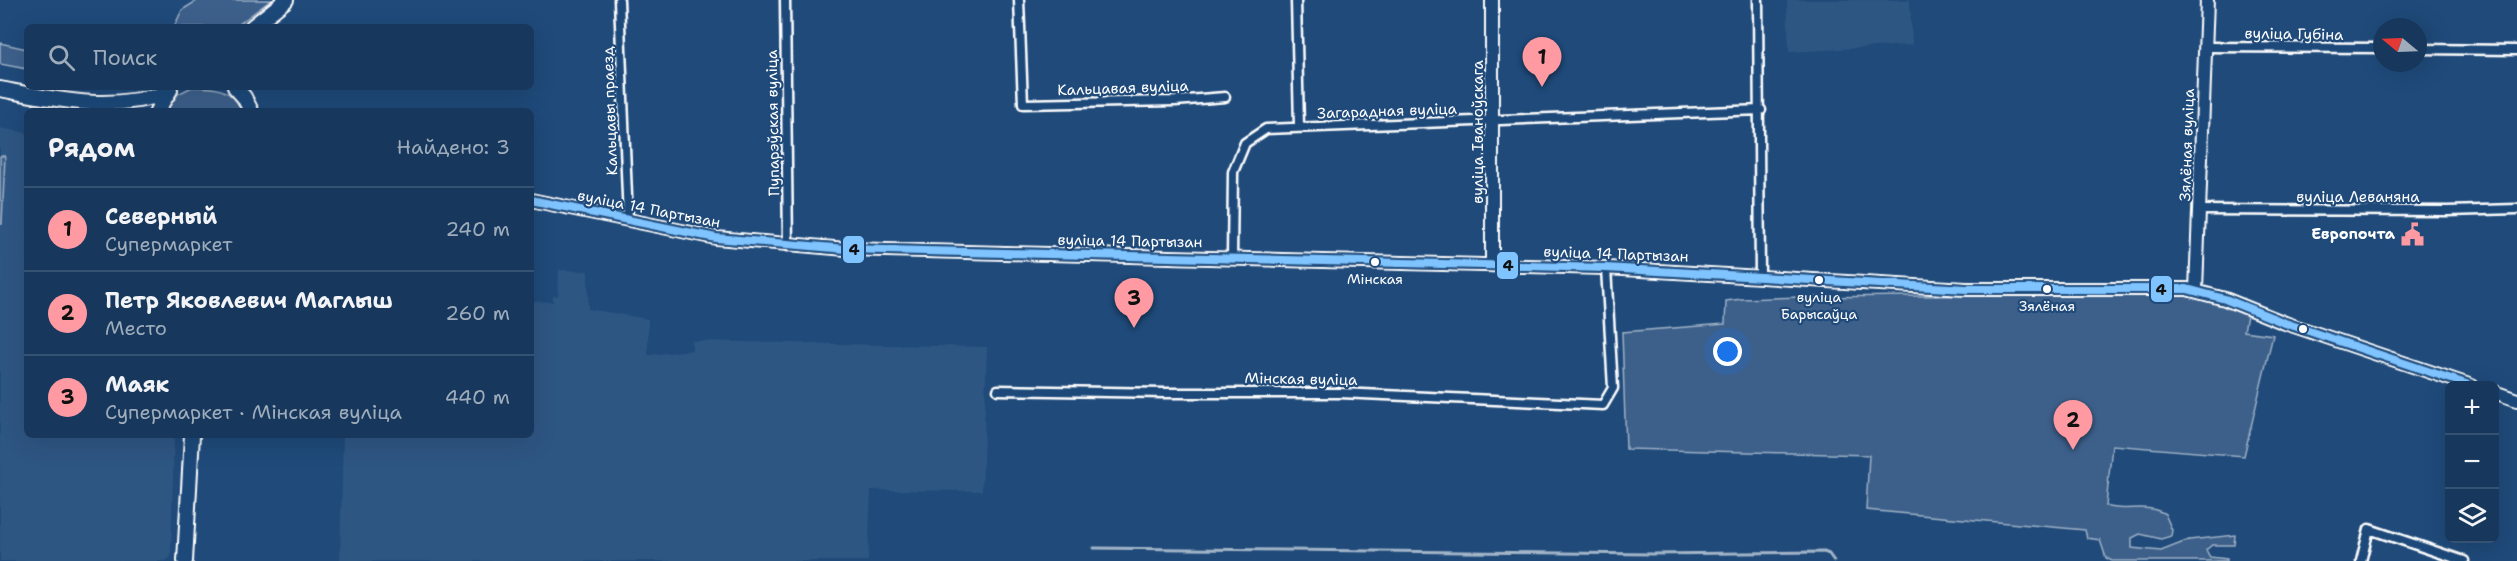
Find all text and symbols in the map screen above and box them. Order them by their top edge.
north arrow [2373,18,2427,72]
street label: вуліца Губіна [2244,23,2344,45]
search box [24,24,534,90]
pin: 1 [1522,38,1562,87]
icon: search [45,41,78,74]
text: Поиск [93,43,157,72]
street label: Кальцавы праезд [598,46,622,176]
street label: Пупарэўская вуліца [762,49,784,196]
street label: вуліца Іваноўскага [1468,60,1488,204]
street label: Кальцавая вуліца [1057,76,1190,100]
street label: Зялёная вуліца [2175,88,2199,202]
street label: Загарадная вуліца [1317,99,1458,123]
text: Рядом [48,130,135,165]
text: Найдено: 3 [397,134,510,160]
street label: вуліца 14 Партызан [576,185,722,233]
street label: вуліца Леваняна [2296,187,2420,207]
text: Северный [105,202,217,231]
text: 1 [63,216,72,242]
text: 240 m [445,216,510,242]
public building icon: Европочта [2400,221,2426,247]
place label: Европочта [2311,224,2396,244]
street label: вуліца 14 Партызан [1057,230,1203,252]
text: Супермаркет [105,231,232,257]
line badge: 4 [842,235,865,264]
text: 4 [848,239,860,260]
street label: вуліца 14 Партызан [1543,241,1689,267]
line badge: 4 [1496,251,1519,280]
text: 4 [1502,255,1514,276]
marker: Мінская [1369,256,1381,268]
place label: Мінская [1347,270,1403,288]
marker: вуліца Барысаўца [1813,274,1825,286]
line badge: 4 [2150,275,2173,303]
pin: 3 [1114,278,1154,328]
text: 4 [2155,279,2167,300]
marker: Зялёная [2041,283,2053,295]
text: Петр Яковлевич Маглыш [105,286,393,315]
place label: вуліца Барысаўца [1781,288,1857,323]
place label: Зялёная [2019,297,2075,315]
text: 2 [61,300,75,326]
text: 260 m [445,300,510,326]
text: Место [105,315,167,341]
unlabelled marker [2297,323,2309,335]
your location [1713,337,1742,366]
street label: Мінская вуліца [1244,368,1358,390]
text: Маяк [105,370,169,399]
map controls [2445,381,2499,543]
button: + [2445,381,2499,435]
text: 3 [61,384,75,410]
text: 440 m [445,384,510,410]
text: Супермаркет · Мінская вуліца [105,399,402,425]
pin: 2 [2054,400,2092,450]
button: − [2445,435,2499,489]
button: layers [2445,489,2499,543]

